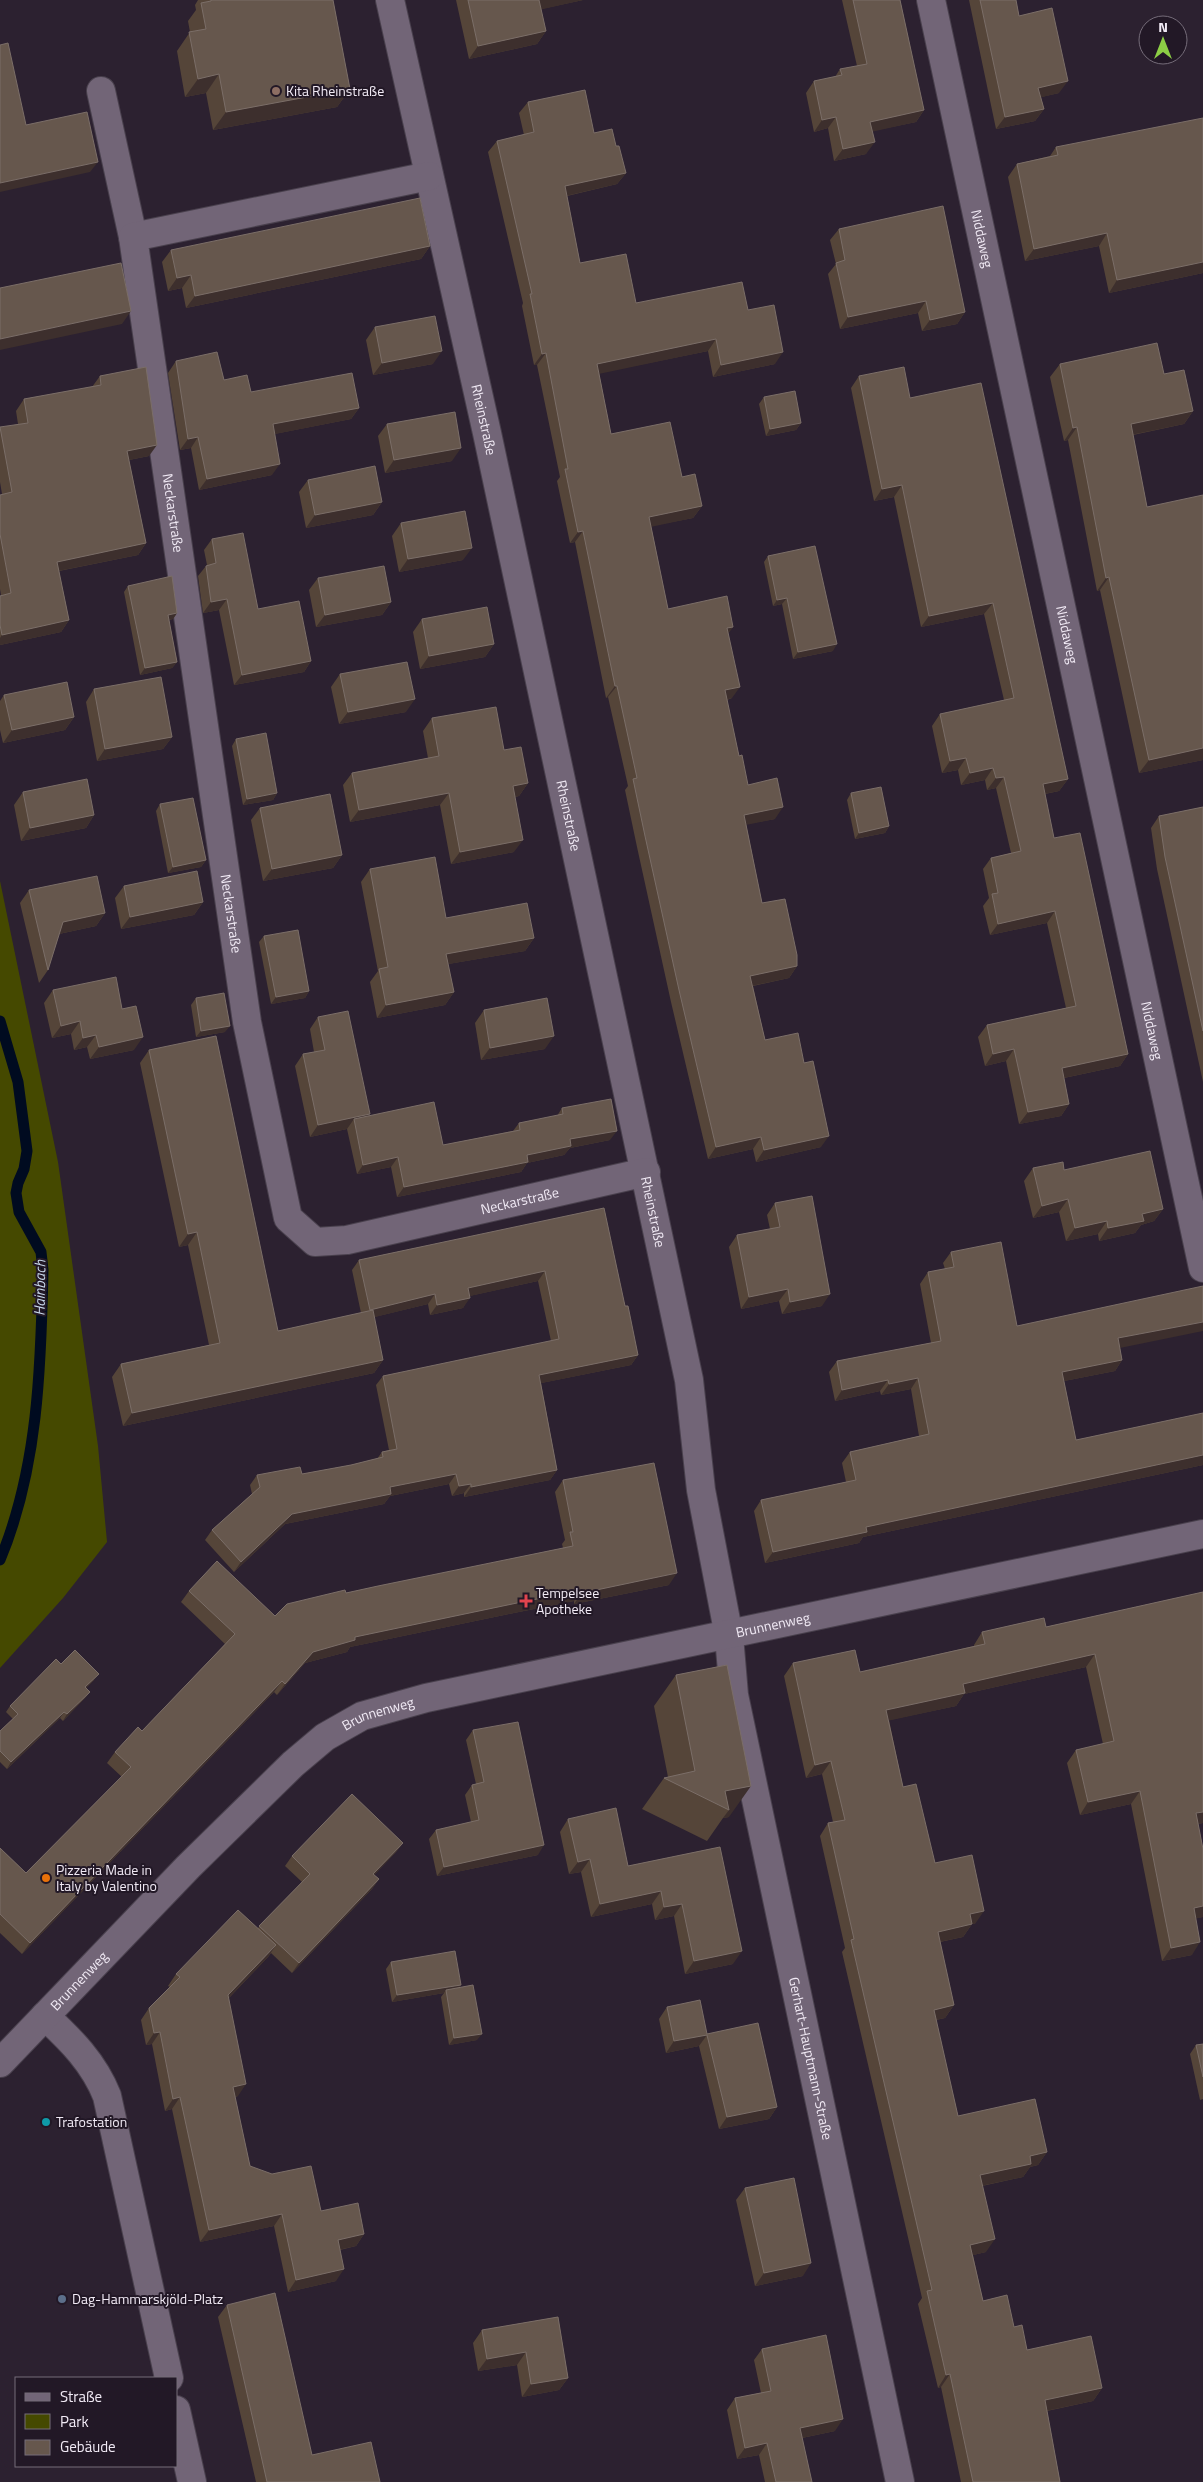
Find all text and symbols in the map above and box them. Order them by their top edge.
north arrow [1138,15,1188,65]
text: N [1158,16,1168,37]
place label: Kita Rheinstraße [286,80,384,101]
marker: Kita Rheinstraße [270,85,282,97]
street label: Niddaweg [966,207,999,270]
street label: Rheinstraße [466,382,502,457]
street label: Neckarstraße [157,472,190,554]
street label: Niddaweg [1051,603,1084,666]
street label: Rheinstraße [551,778,587,853]
street label: Neckarstraße [216,873,248,954]
street label: Niddaweg [1136,999,1169,1062]
street label: Rheinstraße [636,1174,671,1249]
street label: Neckarstraße [478,1181,561,1219]
water label: Hainbach [28,1259,51,1316]
place label: Tempelsee Apotheke [536,1582,599,1619]
marker: Tempelsee Apotheke [520,1595,532,1607]
street label: Brunnenweg [734,1606,812,1642]
street label: Brunnenweg [338,1691,416,1735]
place label: Pizzeria Made in Italy by Valentino [56,1859,157,1896]
marker: Pizzeria Made in Italy by Valentino [40,1872,52,1884]
street label: Brunnenweg [45,1946,112,2015]
street label: Gerhart-Hauptmann-Straße [784,1975,839,2142]
place label: Trafostation [56,2111,127,2132]
marker: Trafostation [40,2116,52,2128]
place label: Dag-Hammarskjöld-Platz [72,2288,223,2309]
marker: Dag-Hammarskjöld-Platz [56,2293,68,2305]
legend [15,2377,178,2467]
text: Straße [60,2385,102,2408]
text: Park [60,2410,89,2433]
text: Gebäude [60,2435,116,2458]

